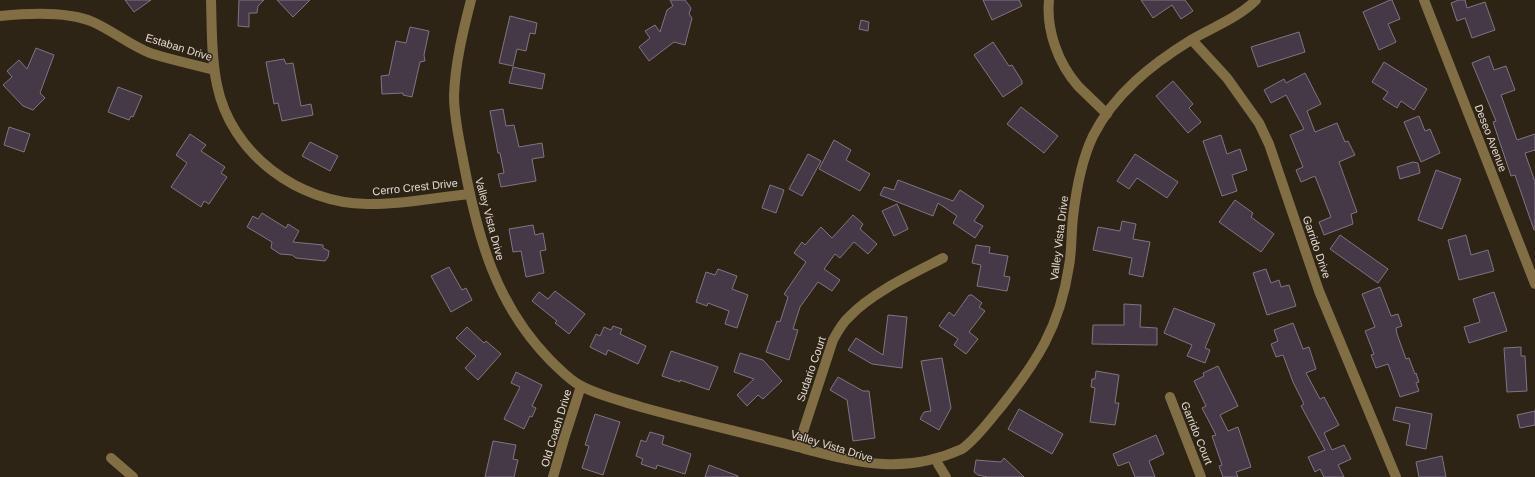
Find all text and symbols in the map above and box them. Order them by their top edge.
street label: Estaban Drive [144,31,214,63]
street label: Deseo Avenue [1473,103,1509,173]
street label: Valley Vista Drive [473,176,507,262]
street label: Cerro Crest Drive [372,177,458,197]
street label: Valley Vista Drive [1048,195,1070,281]
street label: Garrido Drive [1301,214,1333,280]
street label: Sudario Court [794,335,828,403]
street label: Old Coach Drive [538,388,574,468]
street label: Garrido Court [1179,400,1215,466]
street label: Valley Vista Drive [790,428,874,464]

